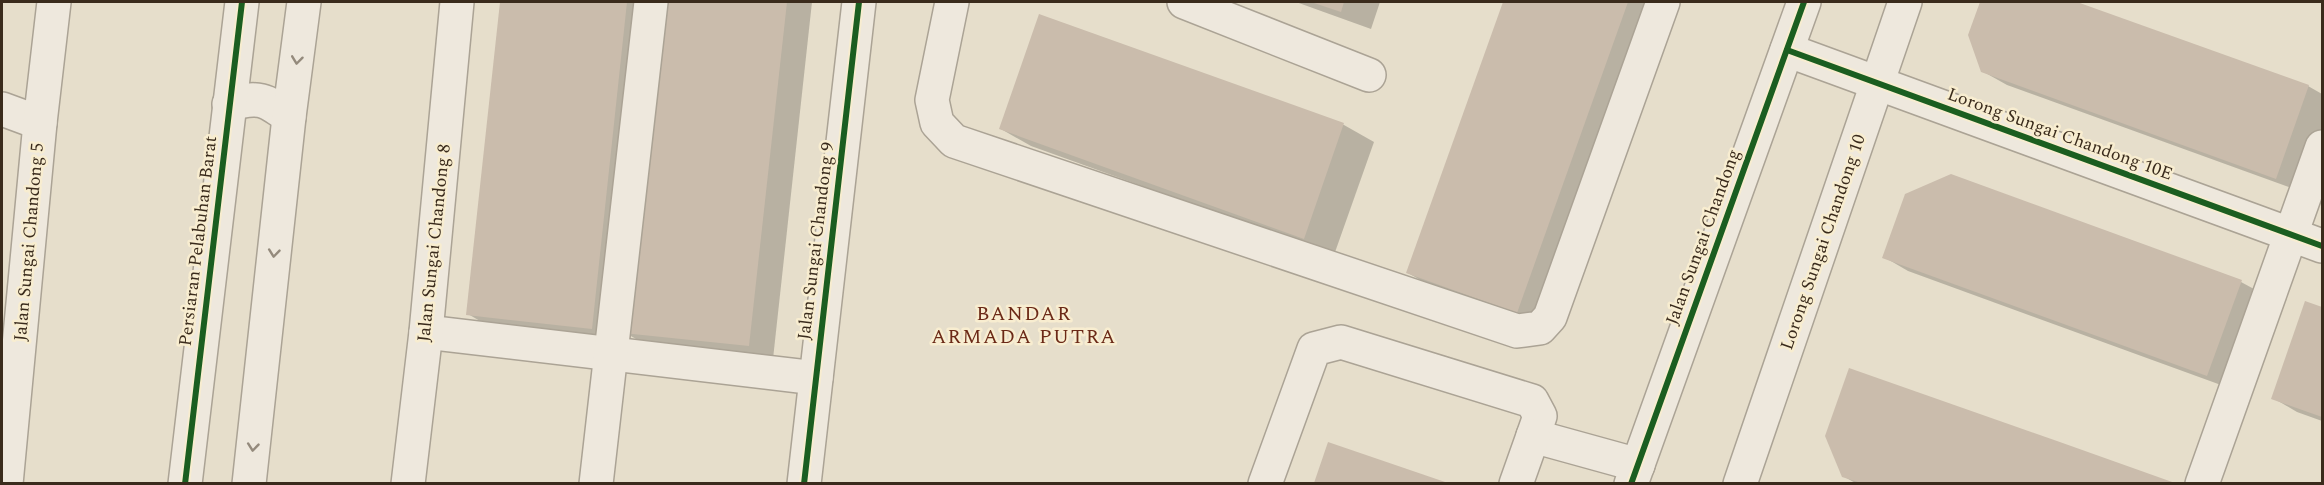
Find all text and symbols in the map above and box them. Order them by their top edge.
one-way arrow [291,55,303,64]
street label: Lorong Sungai Chandong 10E [1943,81,2177,187]
street label: Lorong Sungai Chandong 10 [1773,131,1873,353]
street label: Persiaran Pelabuhan Barat [172,134,224,348]
street label: Jalan Sungai Chandong 9 [790,141,842,341]
street label: Jalan Sungai Chandong 5 [7,142,51,342]
street label: Jalan Sungai Chandong 8 [410,143,458,343]
street label: Jalan Sungai Chandong [1659,145,1747,329]
one-way arrow [268,249,281,258]
district label: BANDAR ARMADA PUTRA [931,299,1117,352]
one-way arrow [247,442,260,452]

